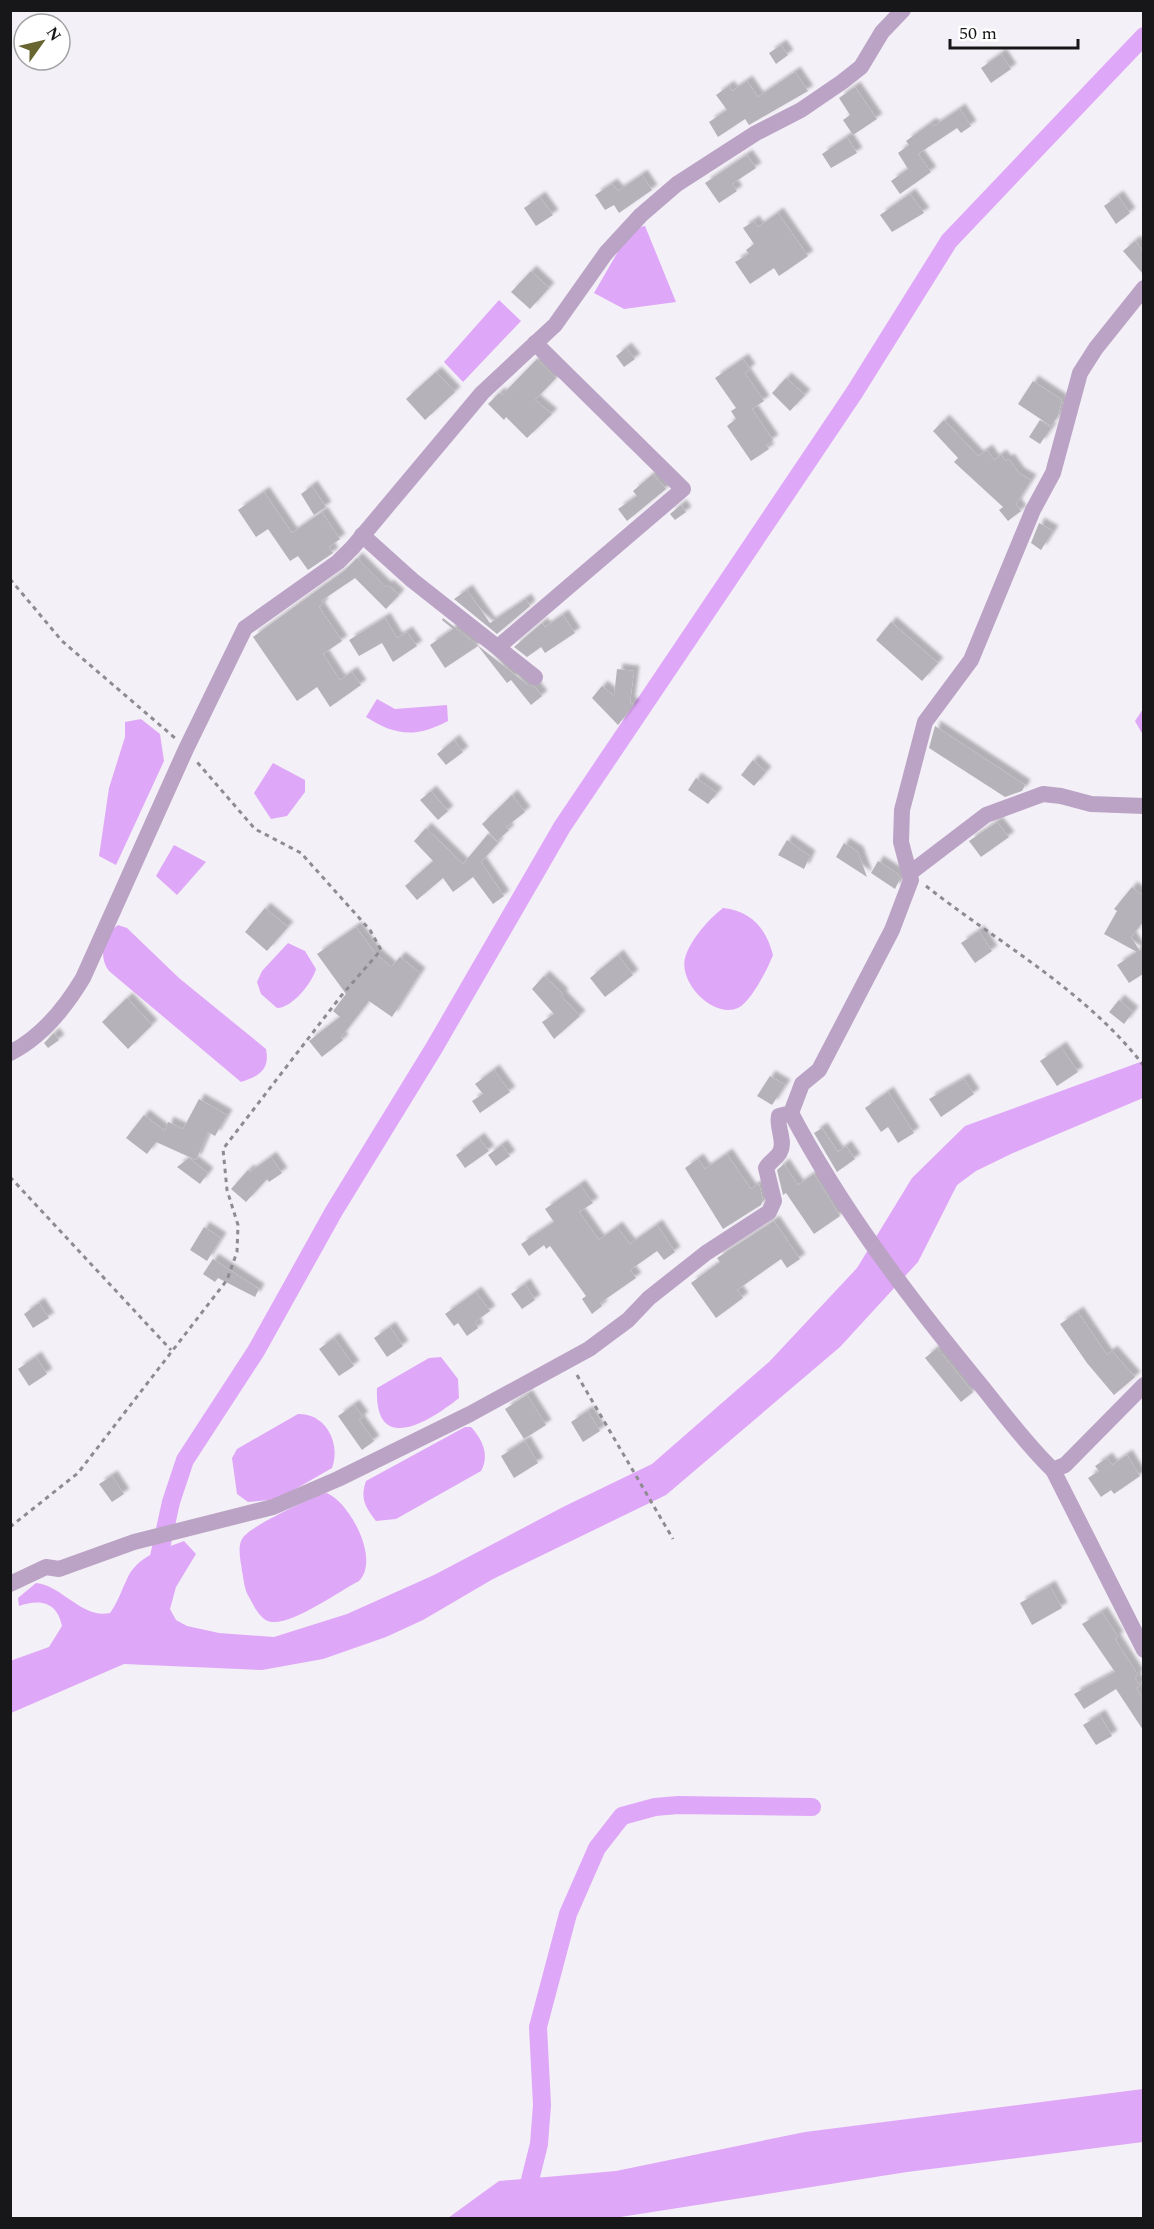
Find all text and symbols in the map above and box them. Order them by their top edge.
north arrow [12,12,72,72]
scale bar [950,12,1078,50]
text: 50 m [959,20,997,47]
text: N [40,22,67,46]

